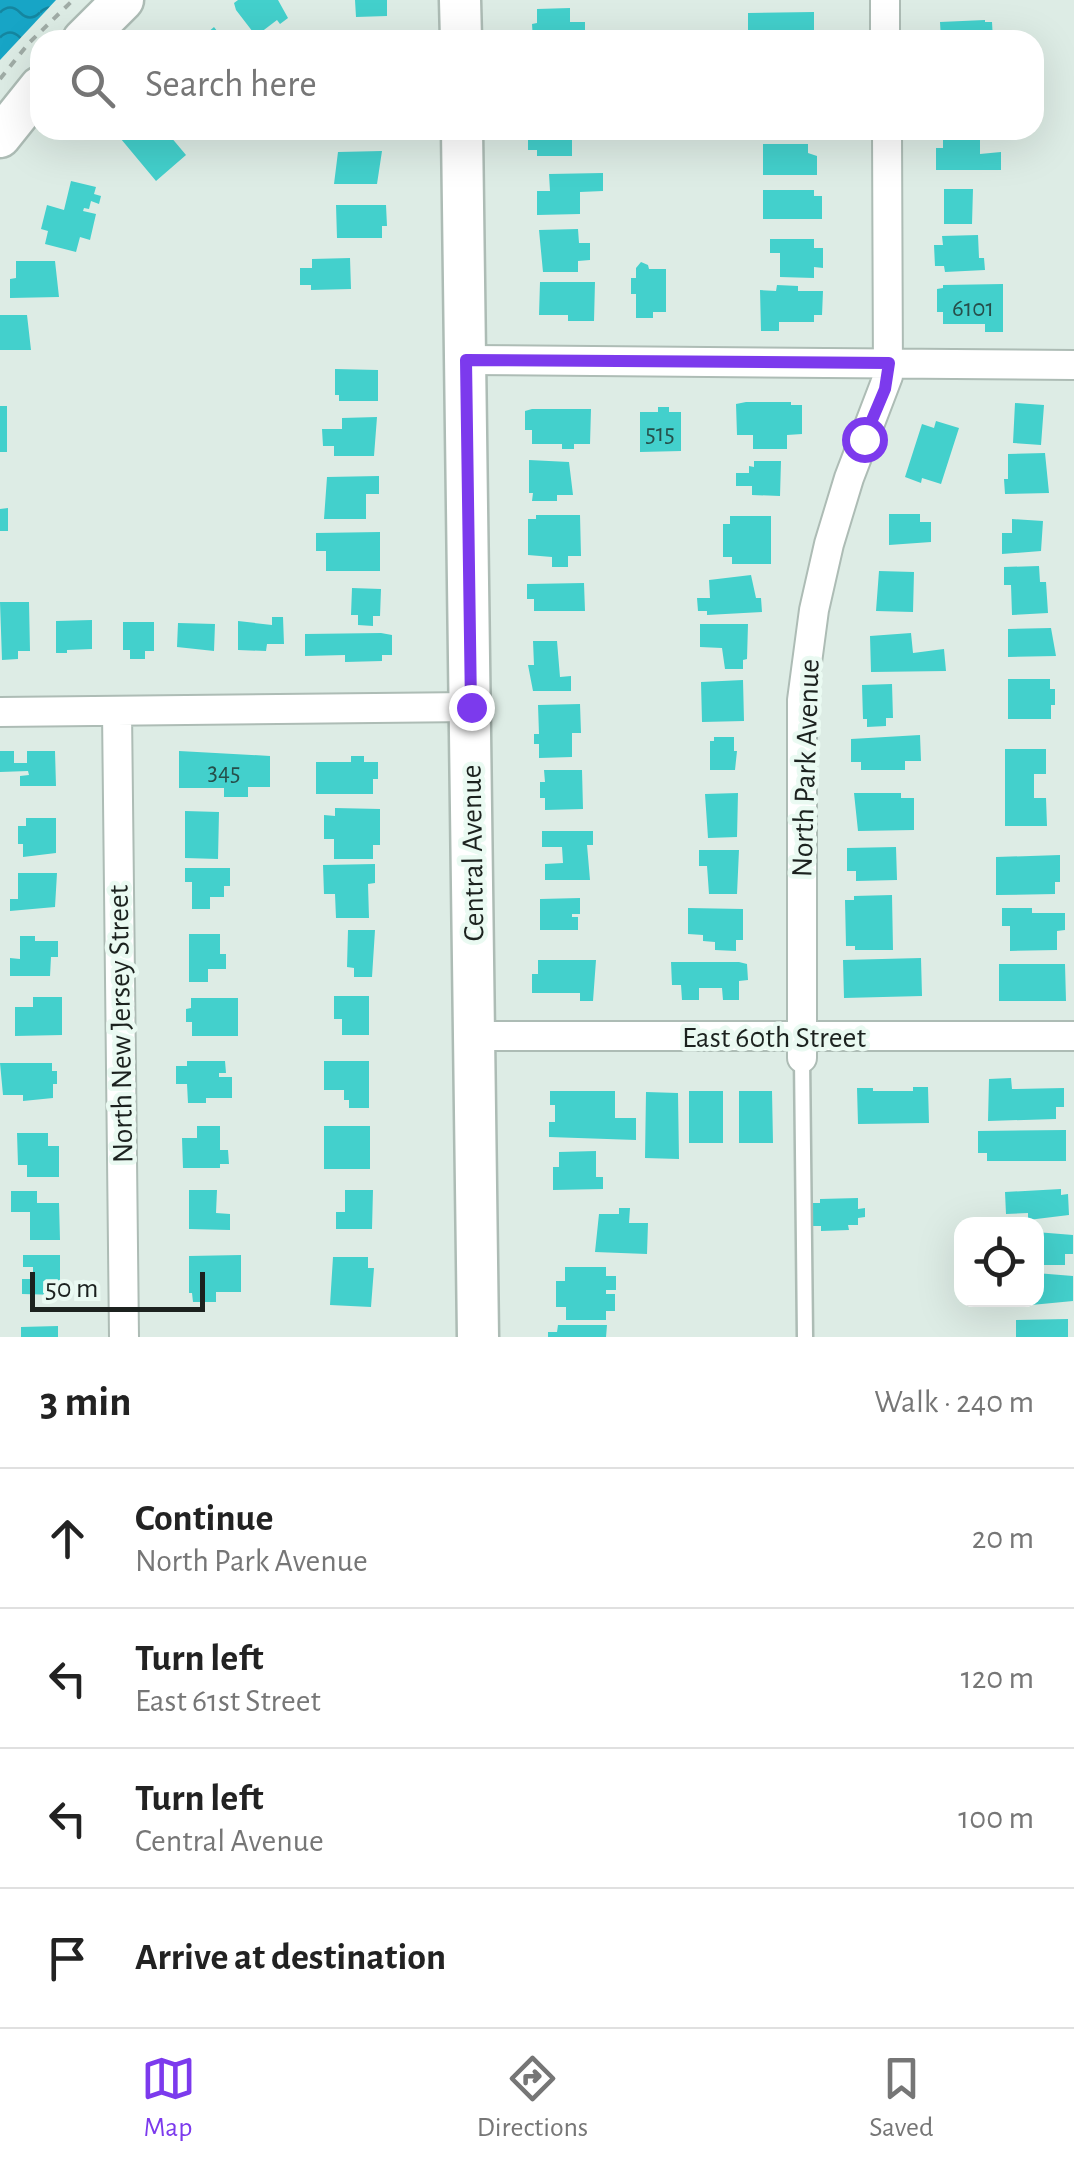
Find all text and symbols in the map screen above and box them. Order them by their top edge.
search box [30,30,1044,140]
icon: search [65,58,120,113]
text: Search here [145,66,317,104]
house number: 6101 [952,296,994,321]
route start [842,417,888,463]
house number: 515 [645,421,675,446]
street label: North Park Avenue [787,658,825,878]
route end [449,685,495,731]
house number: 345 [208,760,240,785]
street label: Central Avenue [456,764,490,942]
street label: North New Jersey Street [104,884,138,1164]
street label: East 60th Street [682,1023,866,1053]
map controls [954,1217,1044,1307]
button: locate [954,1217,1044,1307]
scale bar [30,1267,205,1312]
text: 50 m [45,1275,99,1303]
text: 3 min [40,1381,132,1423]
text: Walk · 240 m [874,1386,1034,1418]
text: Continue [135,1500,273,1538]
icon: ahead [40,1511,95,1566]
text: 20 m [972,1522,1034,1554]
text: North Park Avenue [135,1545,368,1577]
text: Turn left [135,1640,263,1678]
icon: left [40,1651,95,1706]
text: 120 m [961,1662,1034,1694]
text: East 61st Street [135,1685,321,1717]
text: Turn left [135,1780,263,1818]
icon: left [40,1791,95,1846]
text: 100 m [958,1802,1034,1834]
text: Central Avenue [135,1825,324,1857]
icon: arrive [40,1931,95,1986]
text: Arrive at destination [135,1939,446,1977]
tab: Map [141,2051,196,2145]
tab: Directions [477,2051,588,2145]
tab: Saved [869,2051,933,2145]

